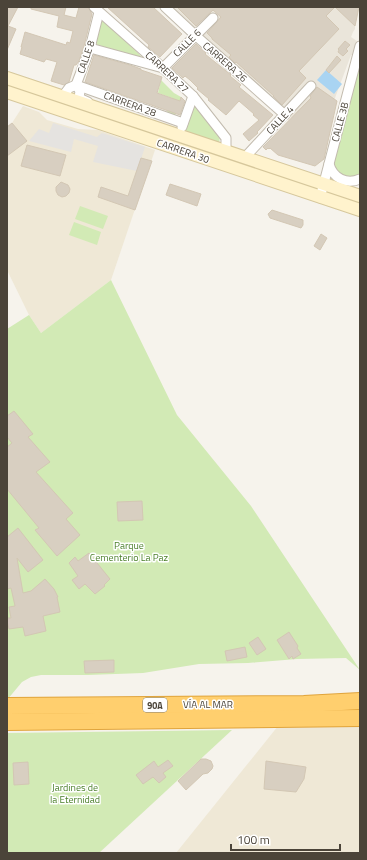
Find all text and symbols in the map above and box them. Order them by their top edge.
street label: CALLE 6 [170,25,205,60]
street label: CALLE 8 [73,38,99,76]
street label: CARRERA 26 [199,38,251,86]
street label: CARRERA 27 [142,48,192,96]
street label: CARRERA 28 [102,88,159,121]
street label: CALLE 3B [328,101,352,143]
street label: CALLE 4 [263,102,297,138]
street label: CARRERA 30 [155,135,212,167]
park label: Parque Cementerio La Paz [90,538,169,565]
street label: VÍA AL MAR [183,697,233,712]
road number: 90A [143,698,167,712]
park label: Jardines de la Eternidad [50,780,100,807]
scale bar [231,826,340,852]
text: 100 m [237,830,270,849]

